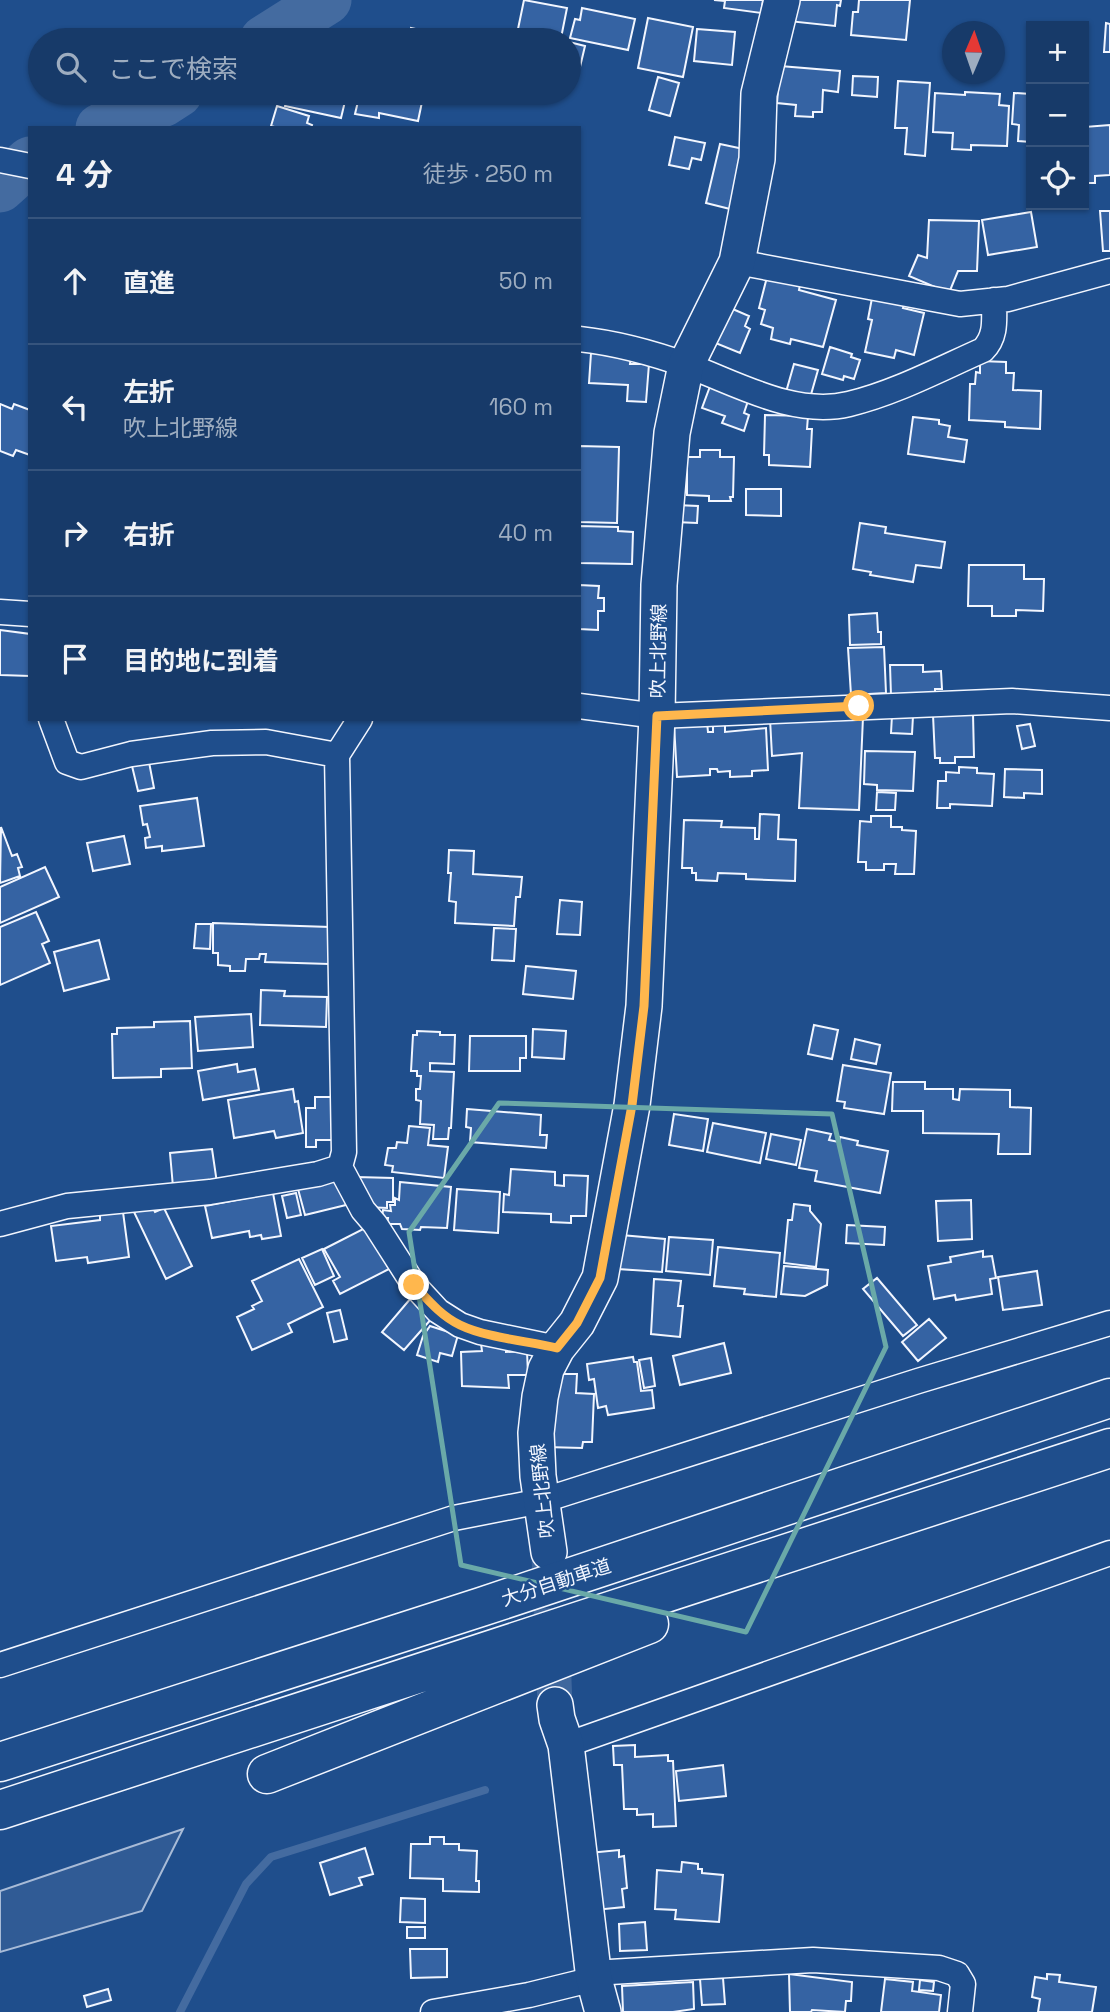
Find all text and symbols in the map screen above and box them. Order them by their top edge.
north arrow [942,21,1005,84]
map controls [1026,21,1089,210]
button: + [1026,21,1089,84]
search box [28,28,581,105]
icon: search [52,48,90,86]
text: ここで検索 [108,52,238,86]
button: − [1026,84,1089,147]
button: locate [1026,147,1089,210]
text: 4 分 [56,155,113,194]
text: 徒歩 · 250 m [423,159,553,189]
icon: ahead [56,262,94,300]
text: 直進 [123,266,175,300]
text: 50 m [499,266,553,296]
text: 左折 [123,375,175,409]
icon: left [56,388,94,426]
text: 160 m [489,392,553,422]
text: 吹上北野線 [123,413,238,443]
icon: right [56,514,94,552]
text: 右折 [123,518,175,552]
text: 40 m [498,518,553,548]
street label: 吹上北野線 [645,603,672,699]
icon: arrive [56,640,94,678]
text: 目的地に到着 [123,644,279,678]
route start [843,690,874,721]
route end [398,1269,429,1300]
street label: 吹上北野線 [525,1442,560,1540]
street label: 大分自動車道 [498,1553,614,1612]

